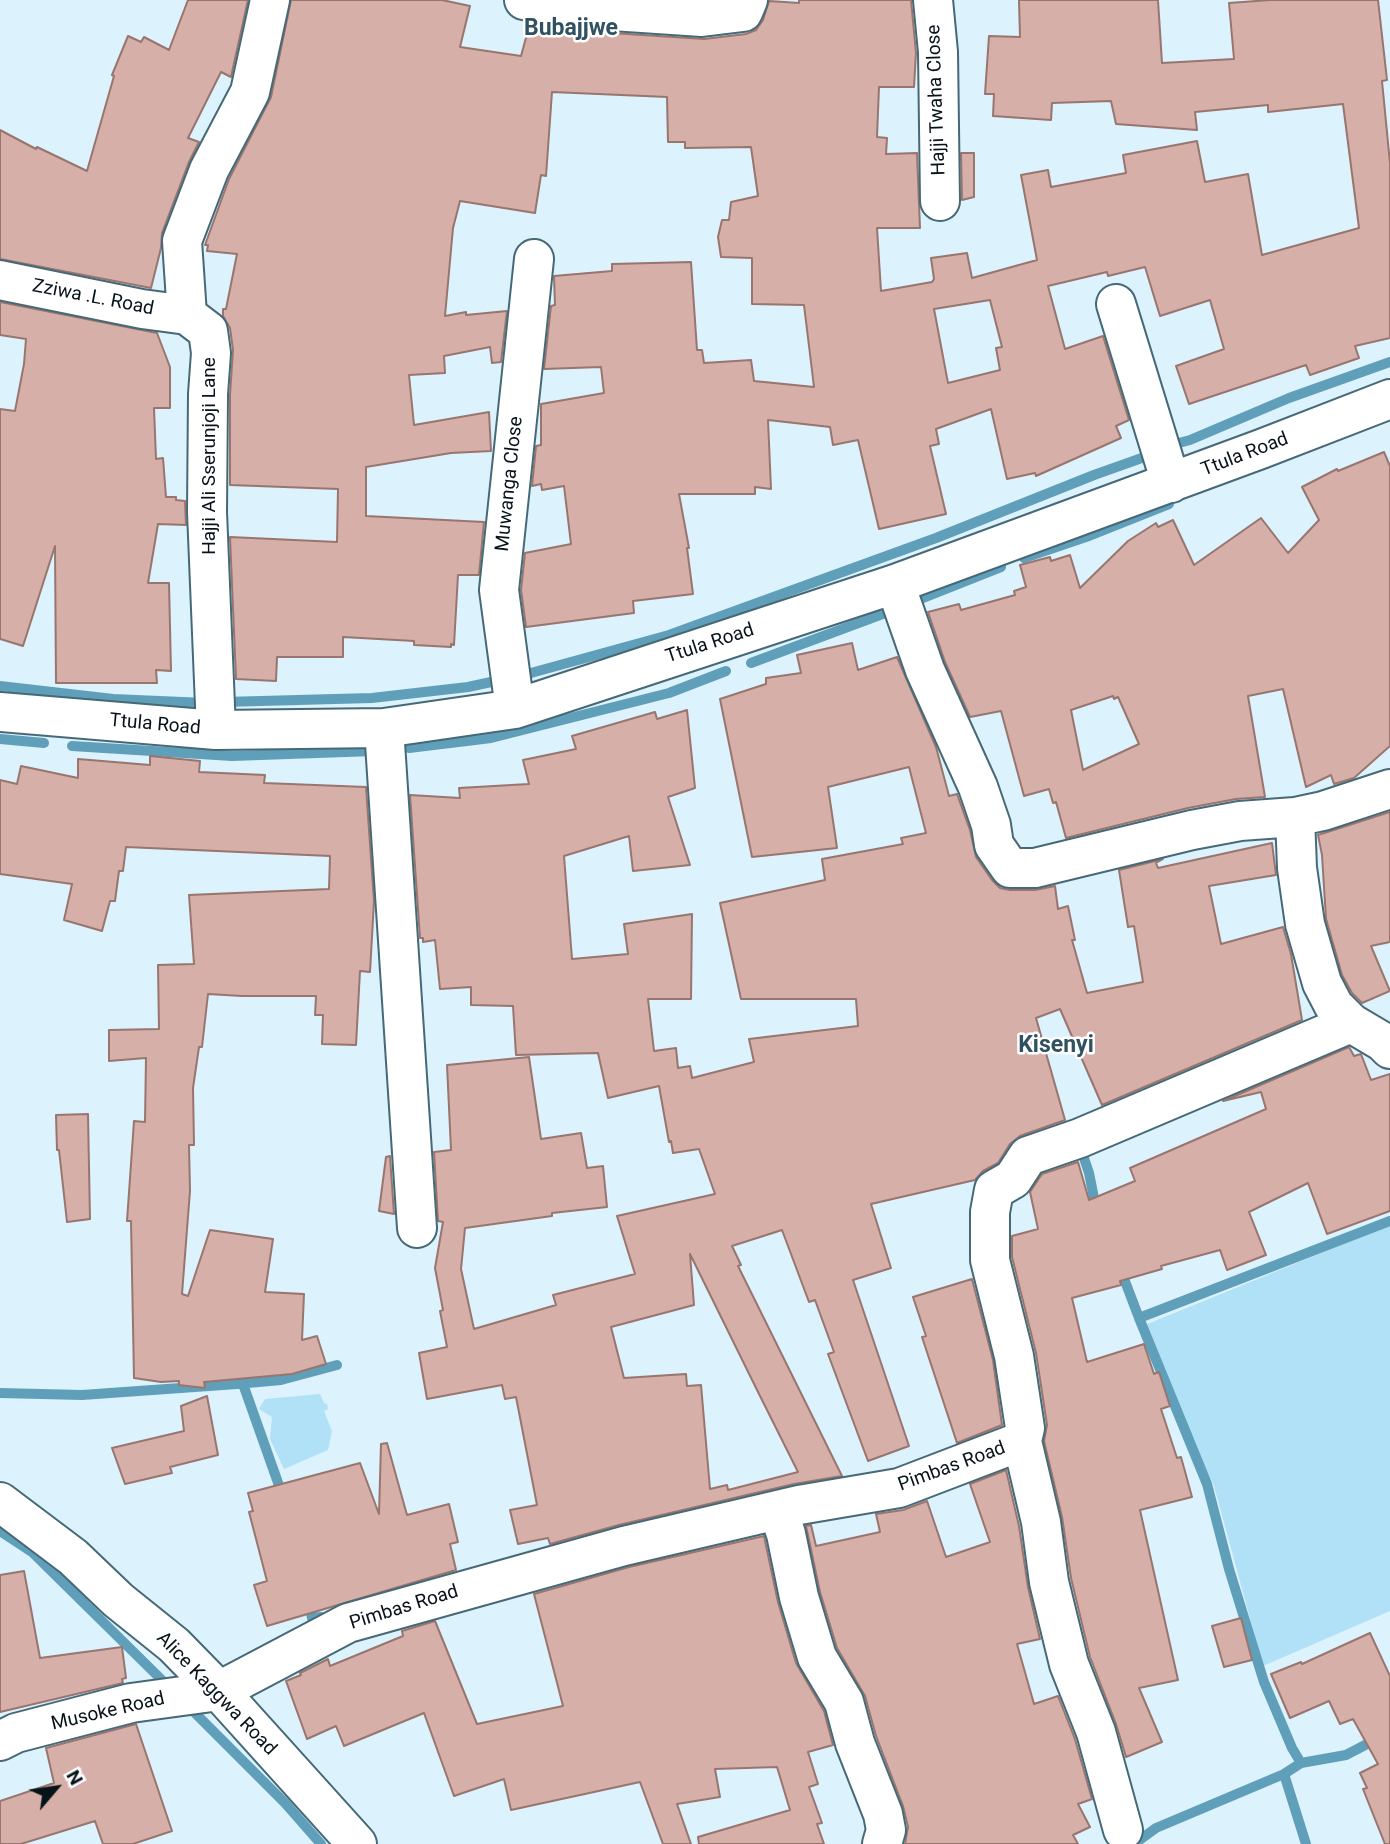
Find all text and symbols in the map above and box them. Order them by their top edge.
district label: Bubajjwe [524,15,618,43]
street label: Hajji Twaha Close [923,24,951,176]
street label: Zziwa .L. Road [30,275,156,321]
street label: Hajji Ali Sserunjoji Lane [199,357,221,555]
street label: Muwanga Close [492,415,528,553]
street label: Ttula Road [1198,428,1292,482]
street label: Ttula Road [663,619,757,669]
street label: Ttula Road [109,710,201,740]
district label: Kisenyi [1018,1032,1094,1060]
street label: Pimbas Road [895,1437,1009,1497]
street label: Pimbas Road [347,1581,461,1635]
street label: Alice Kaggwa Road [151,1627,281,1761]
street label: Musoke Road [49,1688,167,1736]
north arrow [21,1753,91,1823]
text: N [61,1766,88,1789]

